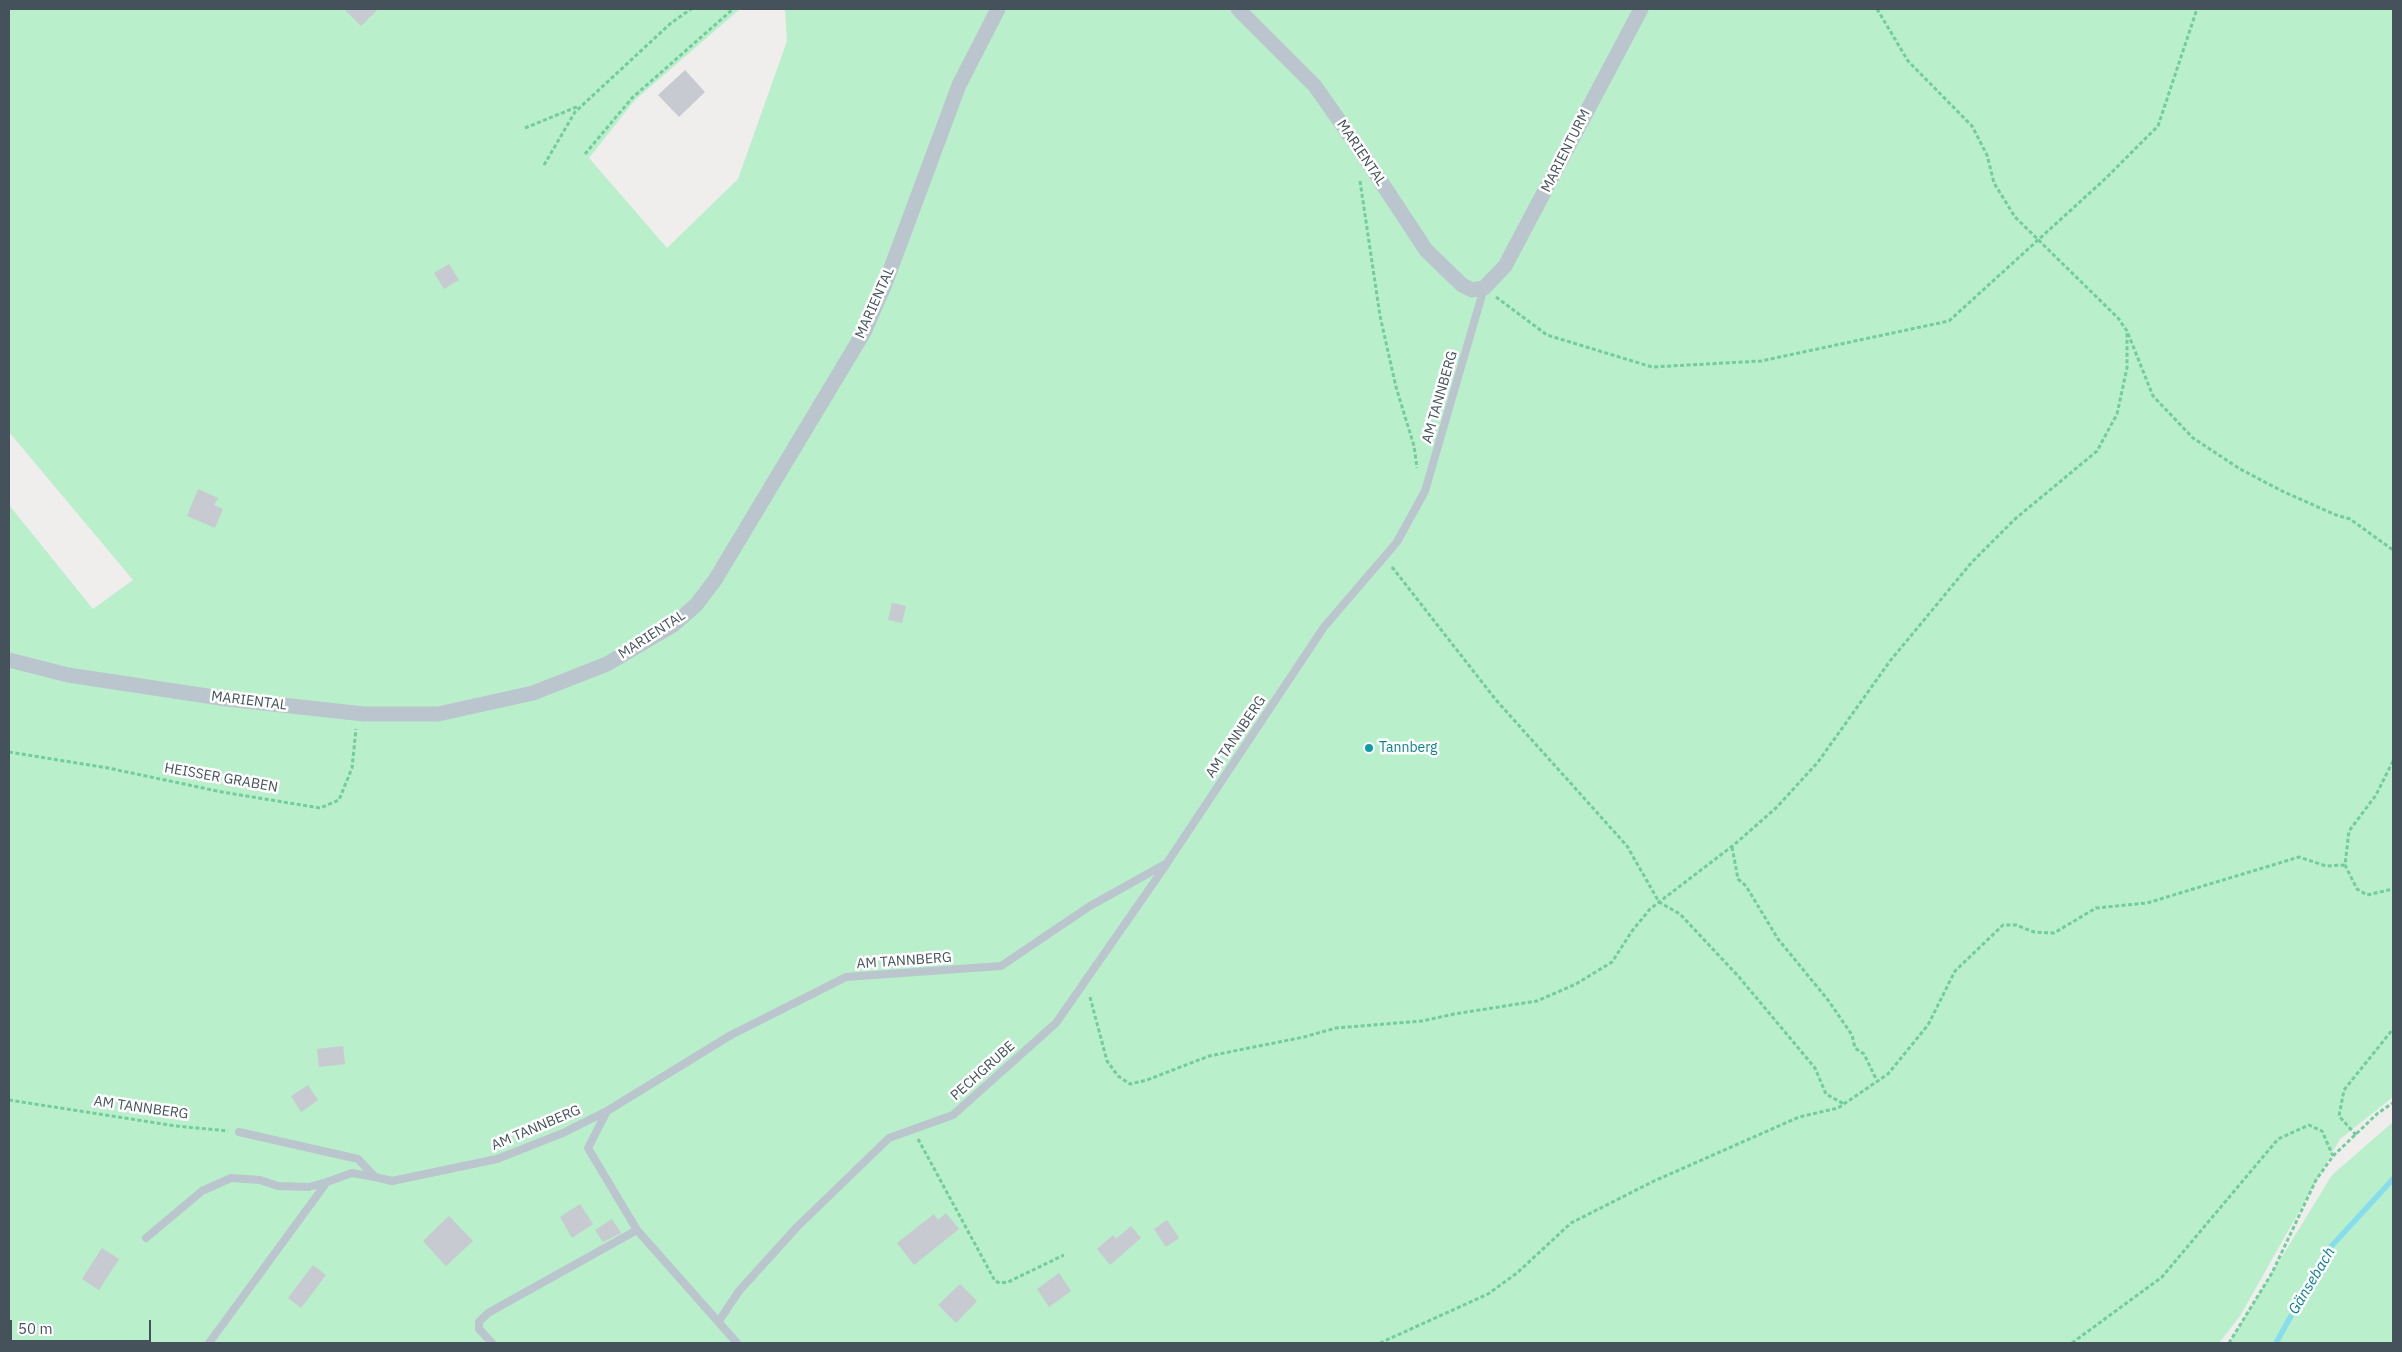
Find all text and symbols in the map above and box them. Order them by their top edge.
street label: MARIENTURM [1538,107,1594,195]
street label: MARIENTAL [1333,117,1389,189]
street label: MARIENTAL [852,265,898,341]
street label: AM TANNBERG [1419,349,1461,445]
street label: MARIENTAL [616,607,688,663]
street label: MARIENTAL [210,688,288,714]
street label: AM TANNBERG [1202,693,1270,781]
place label: Tannberg [1379,740,1437,756]
marker: Tannberg [1363,742,1375,754]
street label: HEISSER GRABEN [163,760,279,796]
street label: AM TANNBERG [856,949,952,973]
street label: PECHGRUBE [947,1038,1019,1104]
street label: AM TANNBERG [93,1093,189,1123]
street label: AM TANNBERG [489,1102,583,1154]
water label: Gänsebach [2285,1244,2339,1318]
scale bar [12,1310,154,1342]
text: 50 m [18,1319,53,1338]

